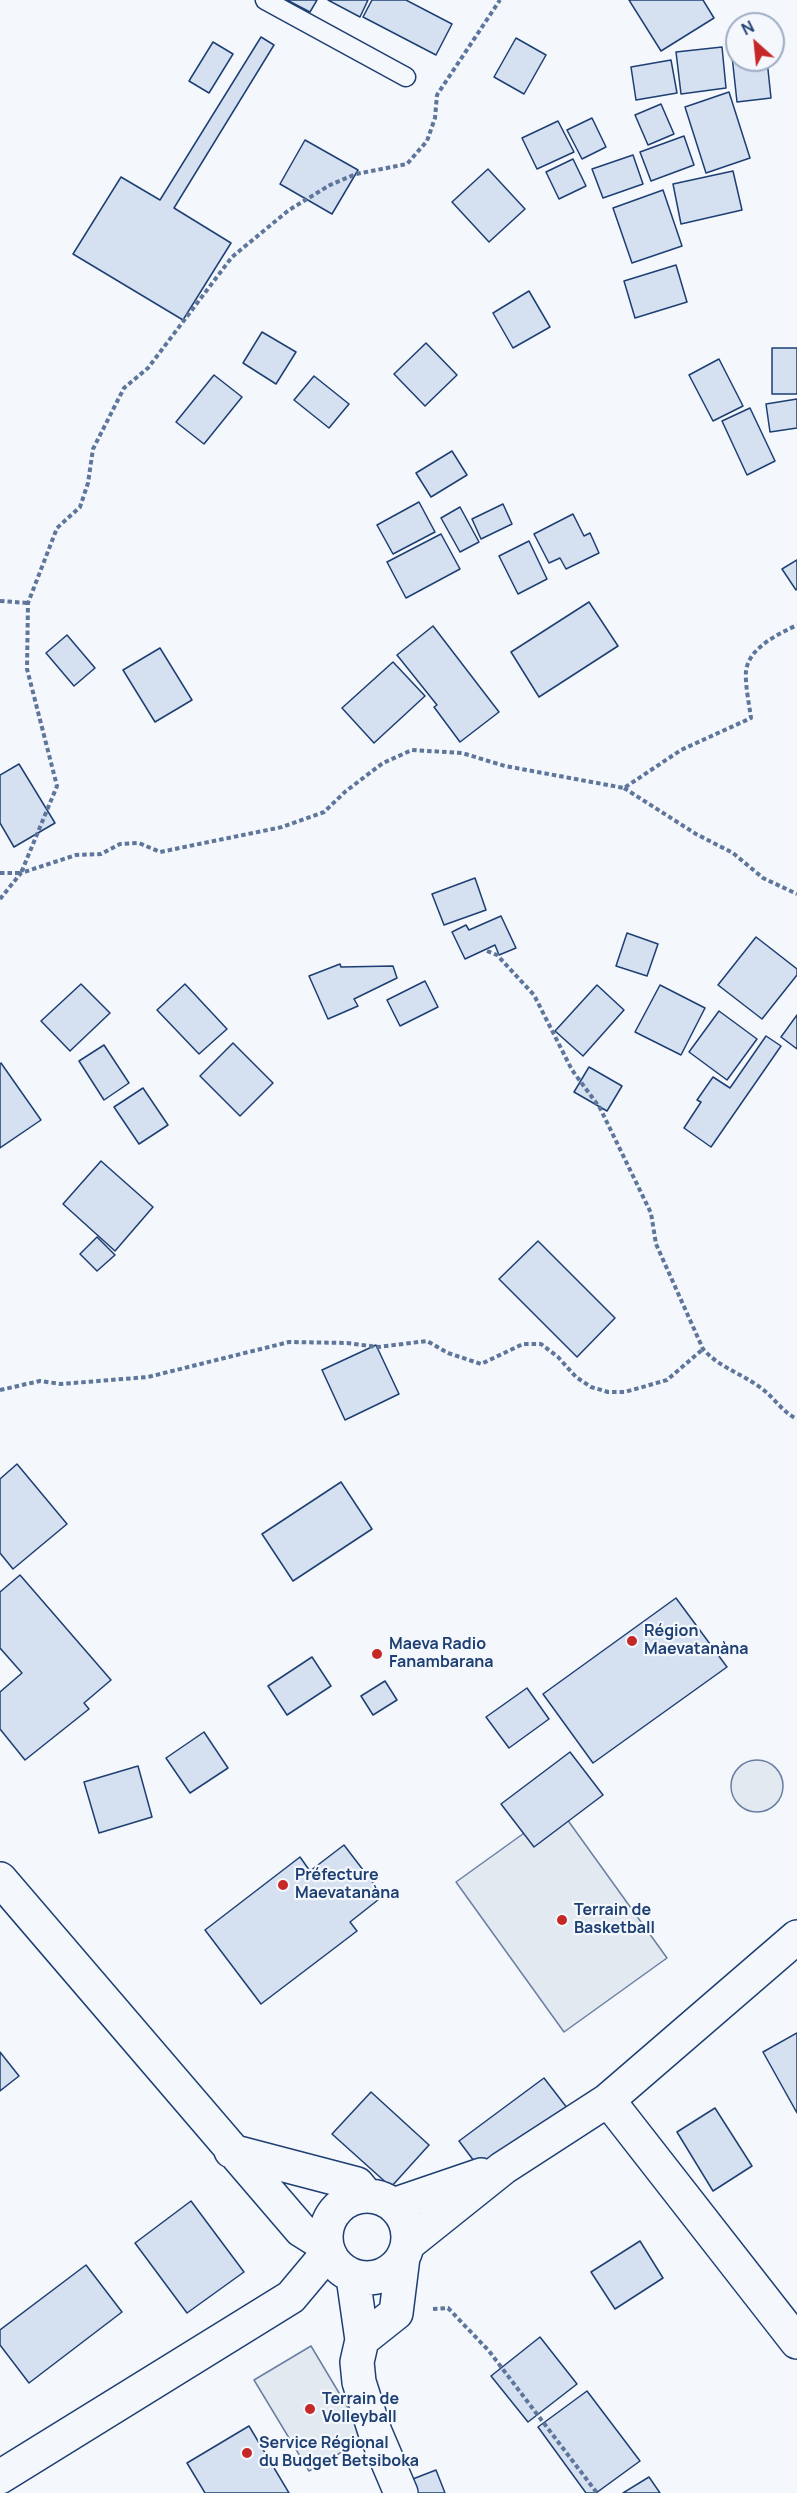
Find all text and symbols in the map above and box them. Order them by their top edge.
north arrow [725,12,785,72]
text: N [738,15,758,40]
place label: Région Maevatanàna [644,1622,748,1660]
marker: Région Maevatanàna [625,1634,639,1648]
place label: Maeva Radio Fanambarana [389,1635,494,1673]
marker: Maeva Radio Fanambarana [370,1647,384,1661]
place label: Préfecture Maevatanàna [295,1866,399,1904]
marker: Préfecture Maevatanàna [276,1878,290,1892]
place label: Terrain de Basketball [574,1901,655,1939]
marker: Terrain de Basketball [555,1913,569,1927]
place label: Terrain de Volleyball [322,2390,399,2428]
marker: Terrain de Volleyball [303,2402,317,2416]
place label: Service Régional du Budget Betsiboka [259,2434,419,2472]
marker: Service Régional du Budget Betsiboka [240,2446,254,2460]

